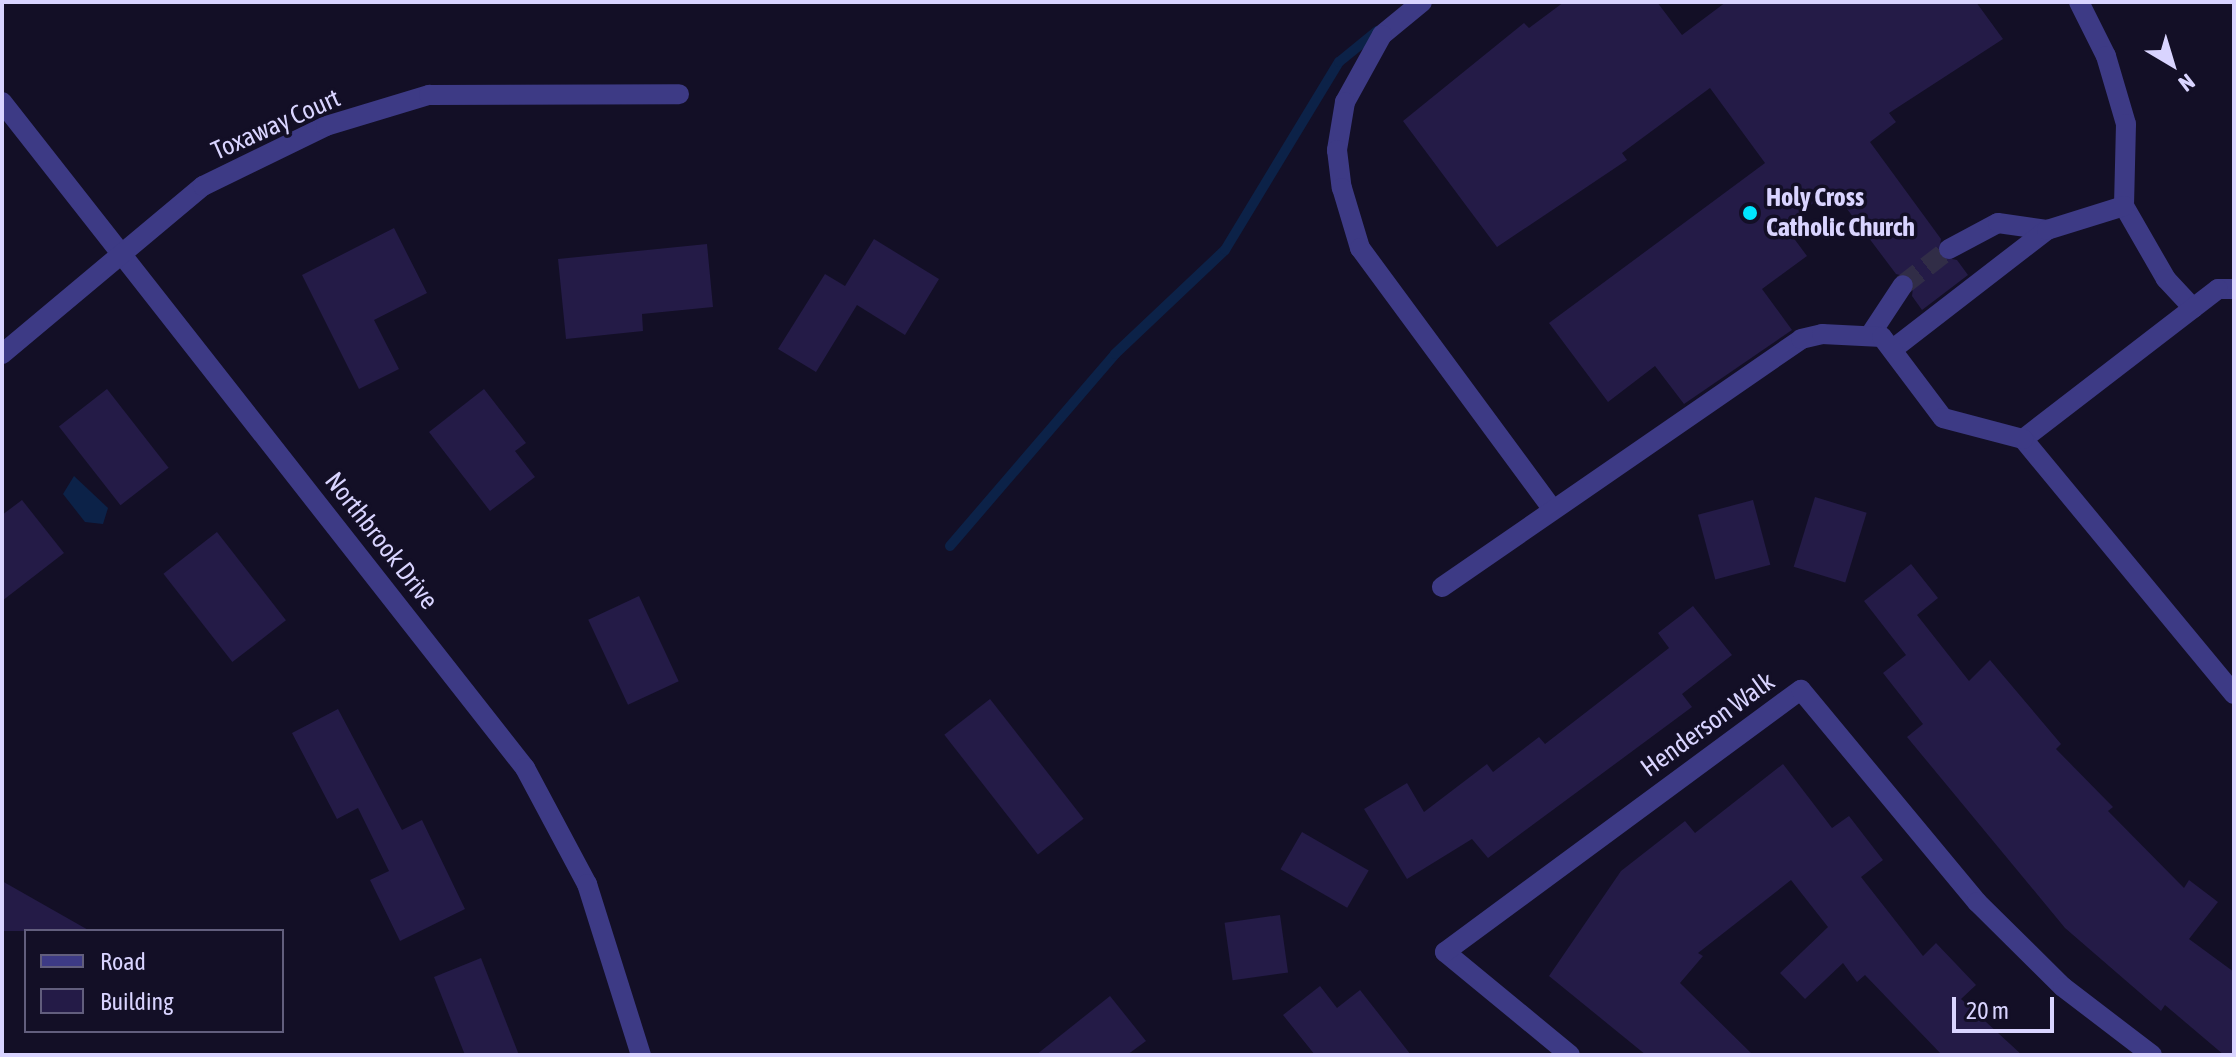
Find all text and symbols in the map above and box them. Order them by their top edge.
north arrow [2132,24,2212,104]
text: N [2174,69,2200,97]
street label: Toxaway Court [207,83,345,167]
place label: Holy Cross Catholic Church [1766,182,1915,244]
marker: Holy Cross Catholic Church [1741,204,1759,222]
street label: Northbrook Drive [318,466,444,616]
street label: Henderson Walk [1635,666,1781,784]
legend [24,929,284,1033]
text: Road [100,948,146,975]
scale bar [1956,981,2058,1031]
text: Building [100,988,173,1015]
text: 20 m [1966,997,2009,1024]

